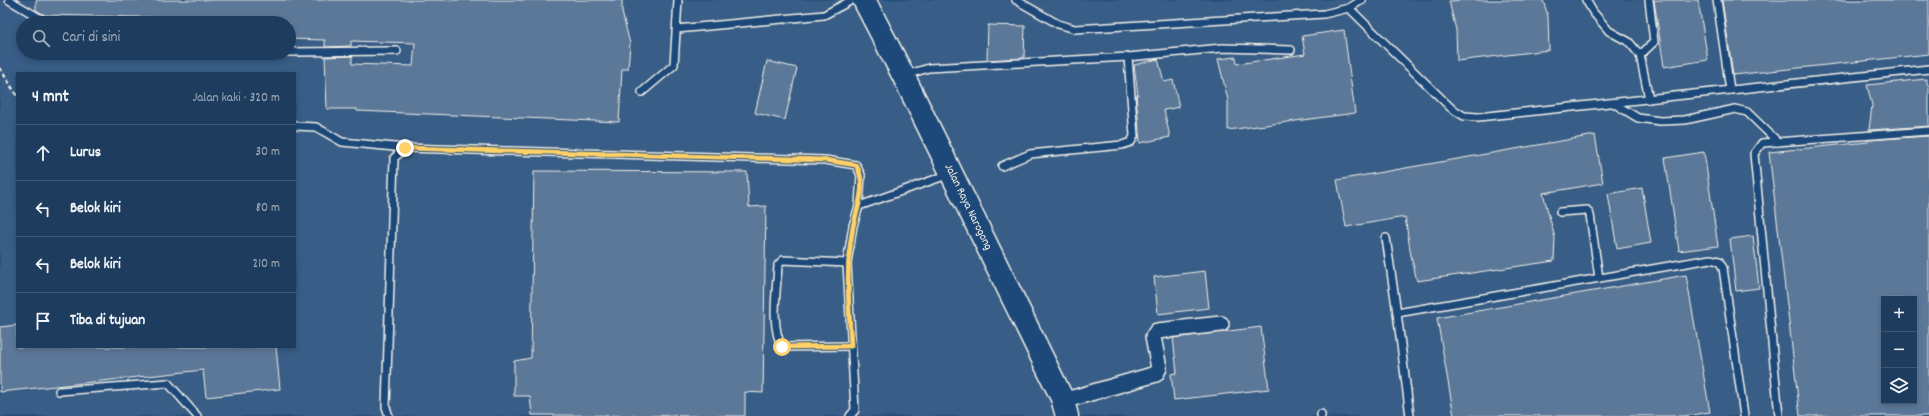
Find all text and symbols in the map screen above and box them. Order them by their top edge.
search box [16,16,296,60]
icon: search [30,27,52,49]
text: Cari di sini [62,27,120,49]
text: 4 mnt [32,86,69,110]
text: Jalan kaki · 320 m [192,89,280,108]
route end [396,139,414,157]
icon: ahead [32,142,54,164]
text: Lurus [70,142,101,164]
text: 30 m [255,143,280,162]
street label: Jalan Raya Narogong [940,161,996,253]
icon: left [32,198,54,220]
text: Belok kiri [70,198,121,220]
text: 80 m [256,199,280,218]
icon: left [32,254,54,276]
text: Belok kiri [70,254,121,276]
text: 210 m [252,255,280,274]
map controls [1881,296,1917,404]
button: + [1881,296,1917,332]
icon: arrive [32,310,54,332]
text: Tiba di tujuan [70,310,145,332]
button: − [1881,332,1917,368]
route start [773,338,791,356]
button: layers [1881,368,1917,404]

